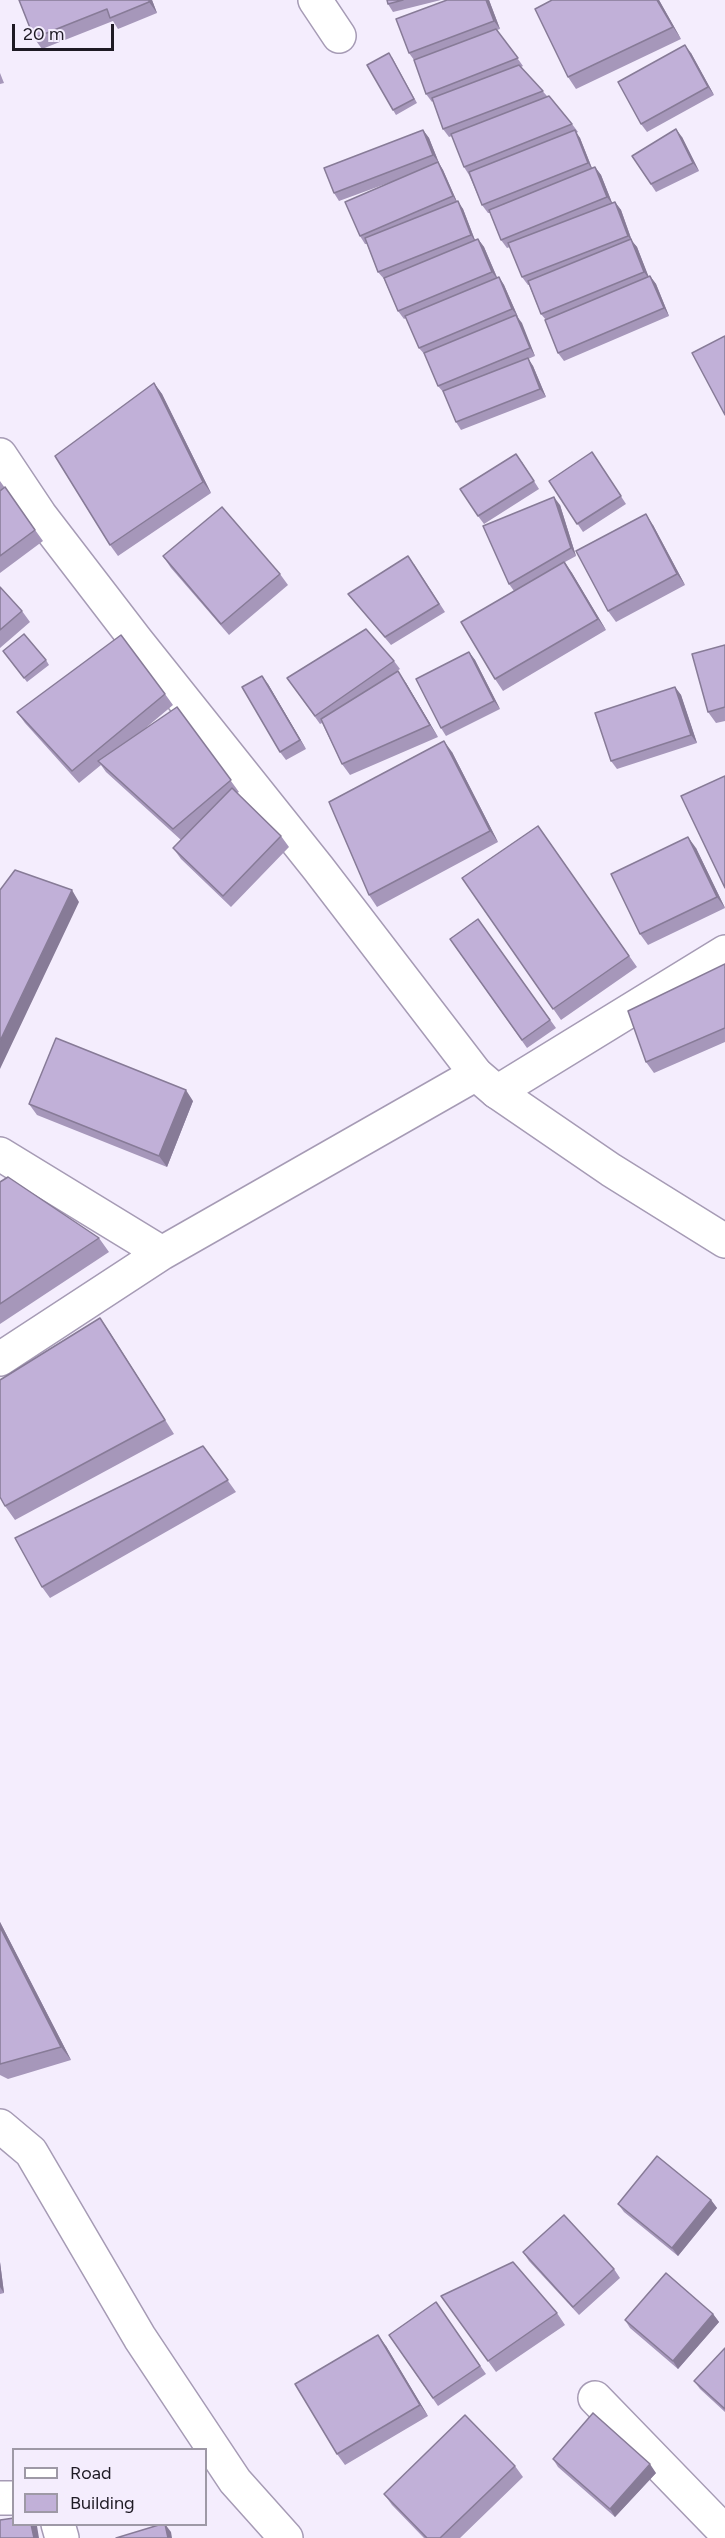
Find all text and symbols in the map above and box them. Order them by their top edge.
scale bar [15,12,117,50]
text: 20 m [23,23,64,45]
legend [12,2448,207,2526]
text: Road [70,2462,111,2484]
text: Building [70,2492,135,2514]

